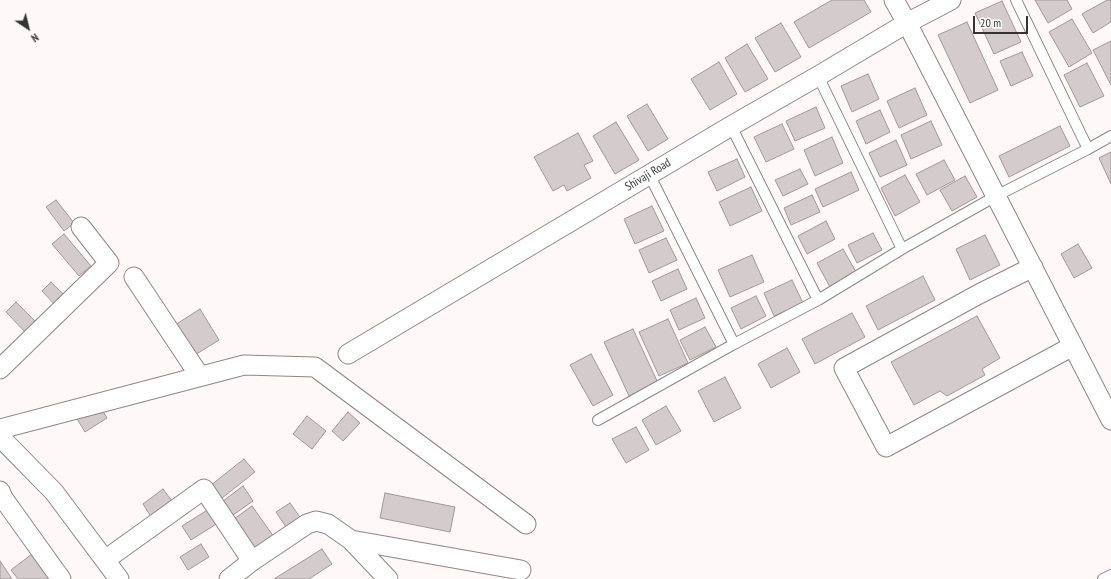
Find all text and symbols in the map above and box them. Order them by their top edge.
north arrow [8,8,48,48]
scale bar [975,8,1030,34]
text: 20 m [980,15,1001,30]
text: N [28,30,41,45]
street label: Shivaji Road [623,156,673,194]

